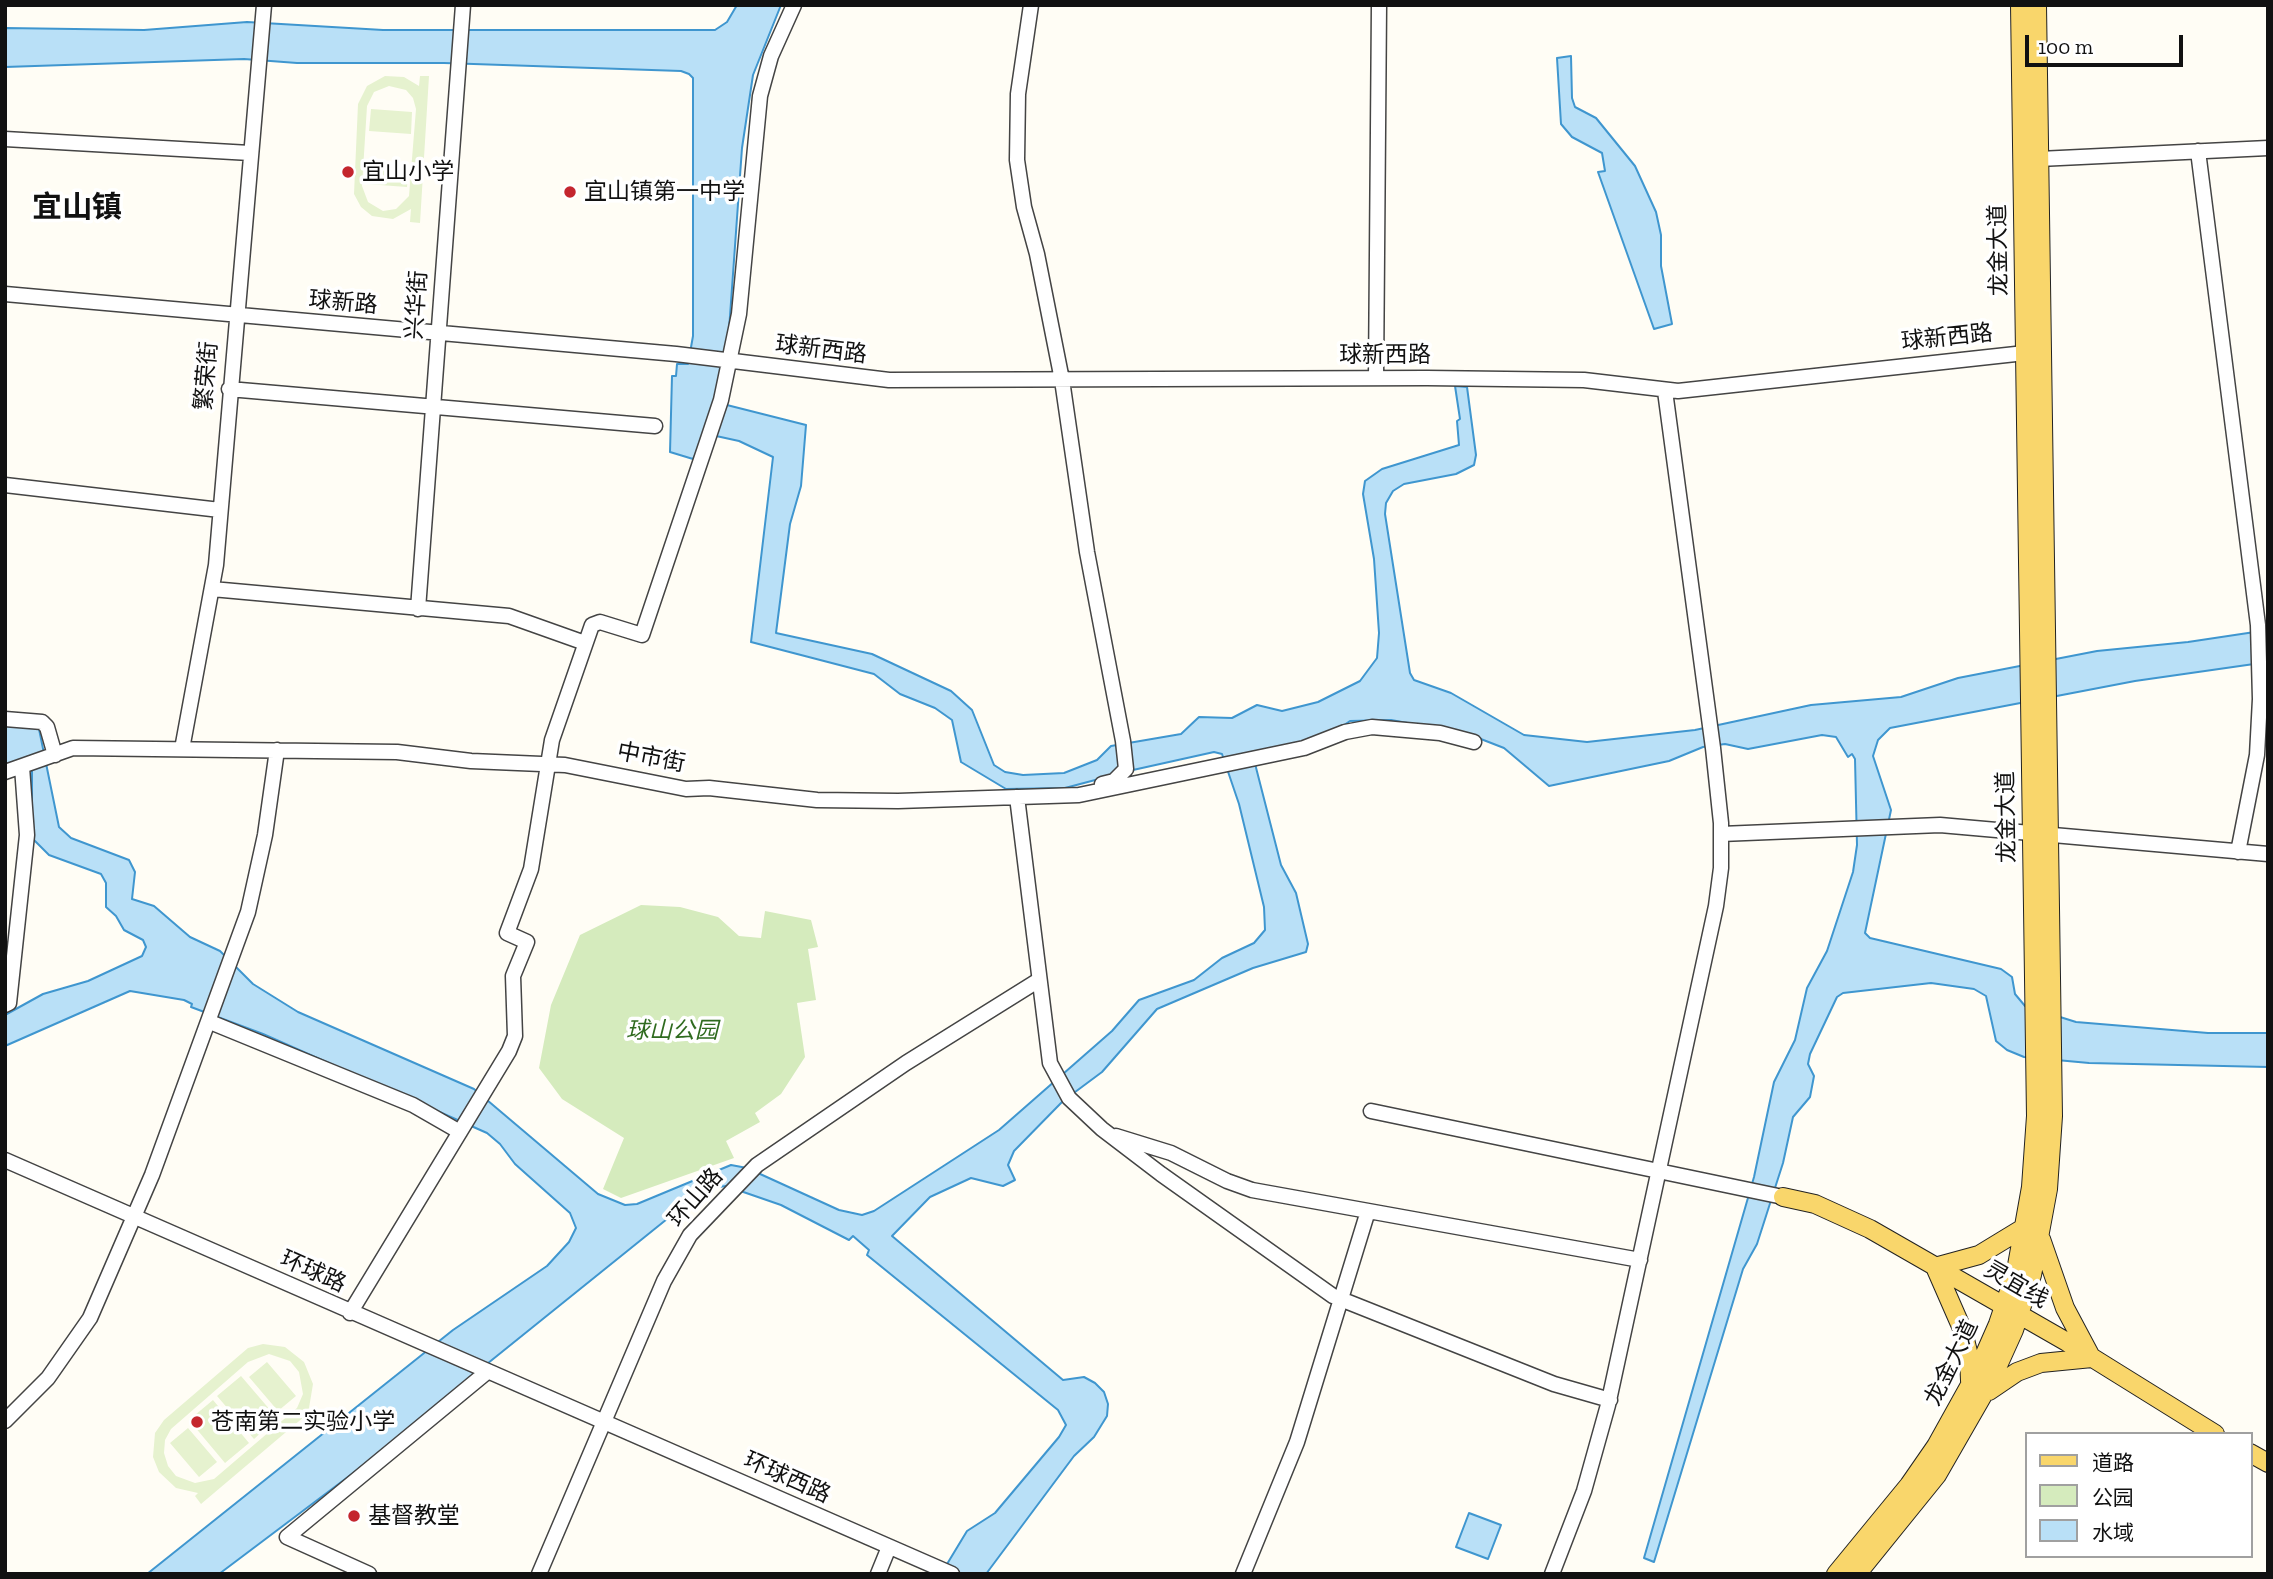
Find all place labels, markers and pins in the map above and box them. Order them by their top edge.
place label: 宜山小学 [362,158,454,186]
marker: 宜山小学 [340,164,356,180]
place label: 宜山镇第一中学 [584,178,745,206]
marker: 宜山镇第一中学 [562,184,578,200]
place label: 苍南第二实验小学 [211,1408,395,1436]
marker: 苍南第二实验小学 [189,1414,205,1430]
place label: 基督教堂 [368,1502,460,1530]
marker: 基督教堂 [346,1508,362,1524]

